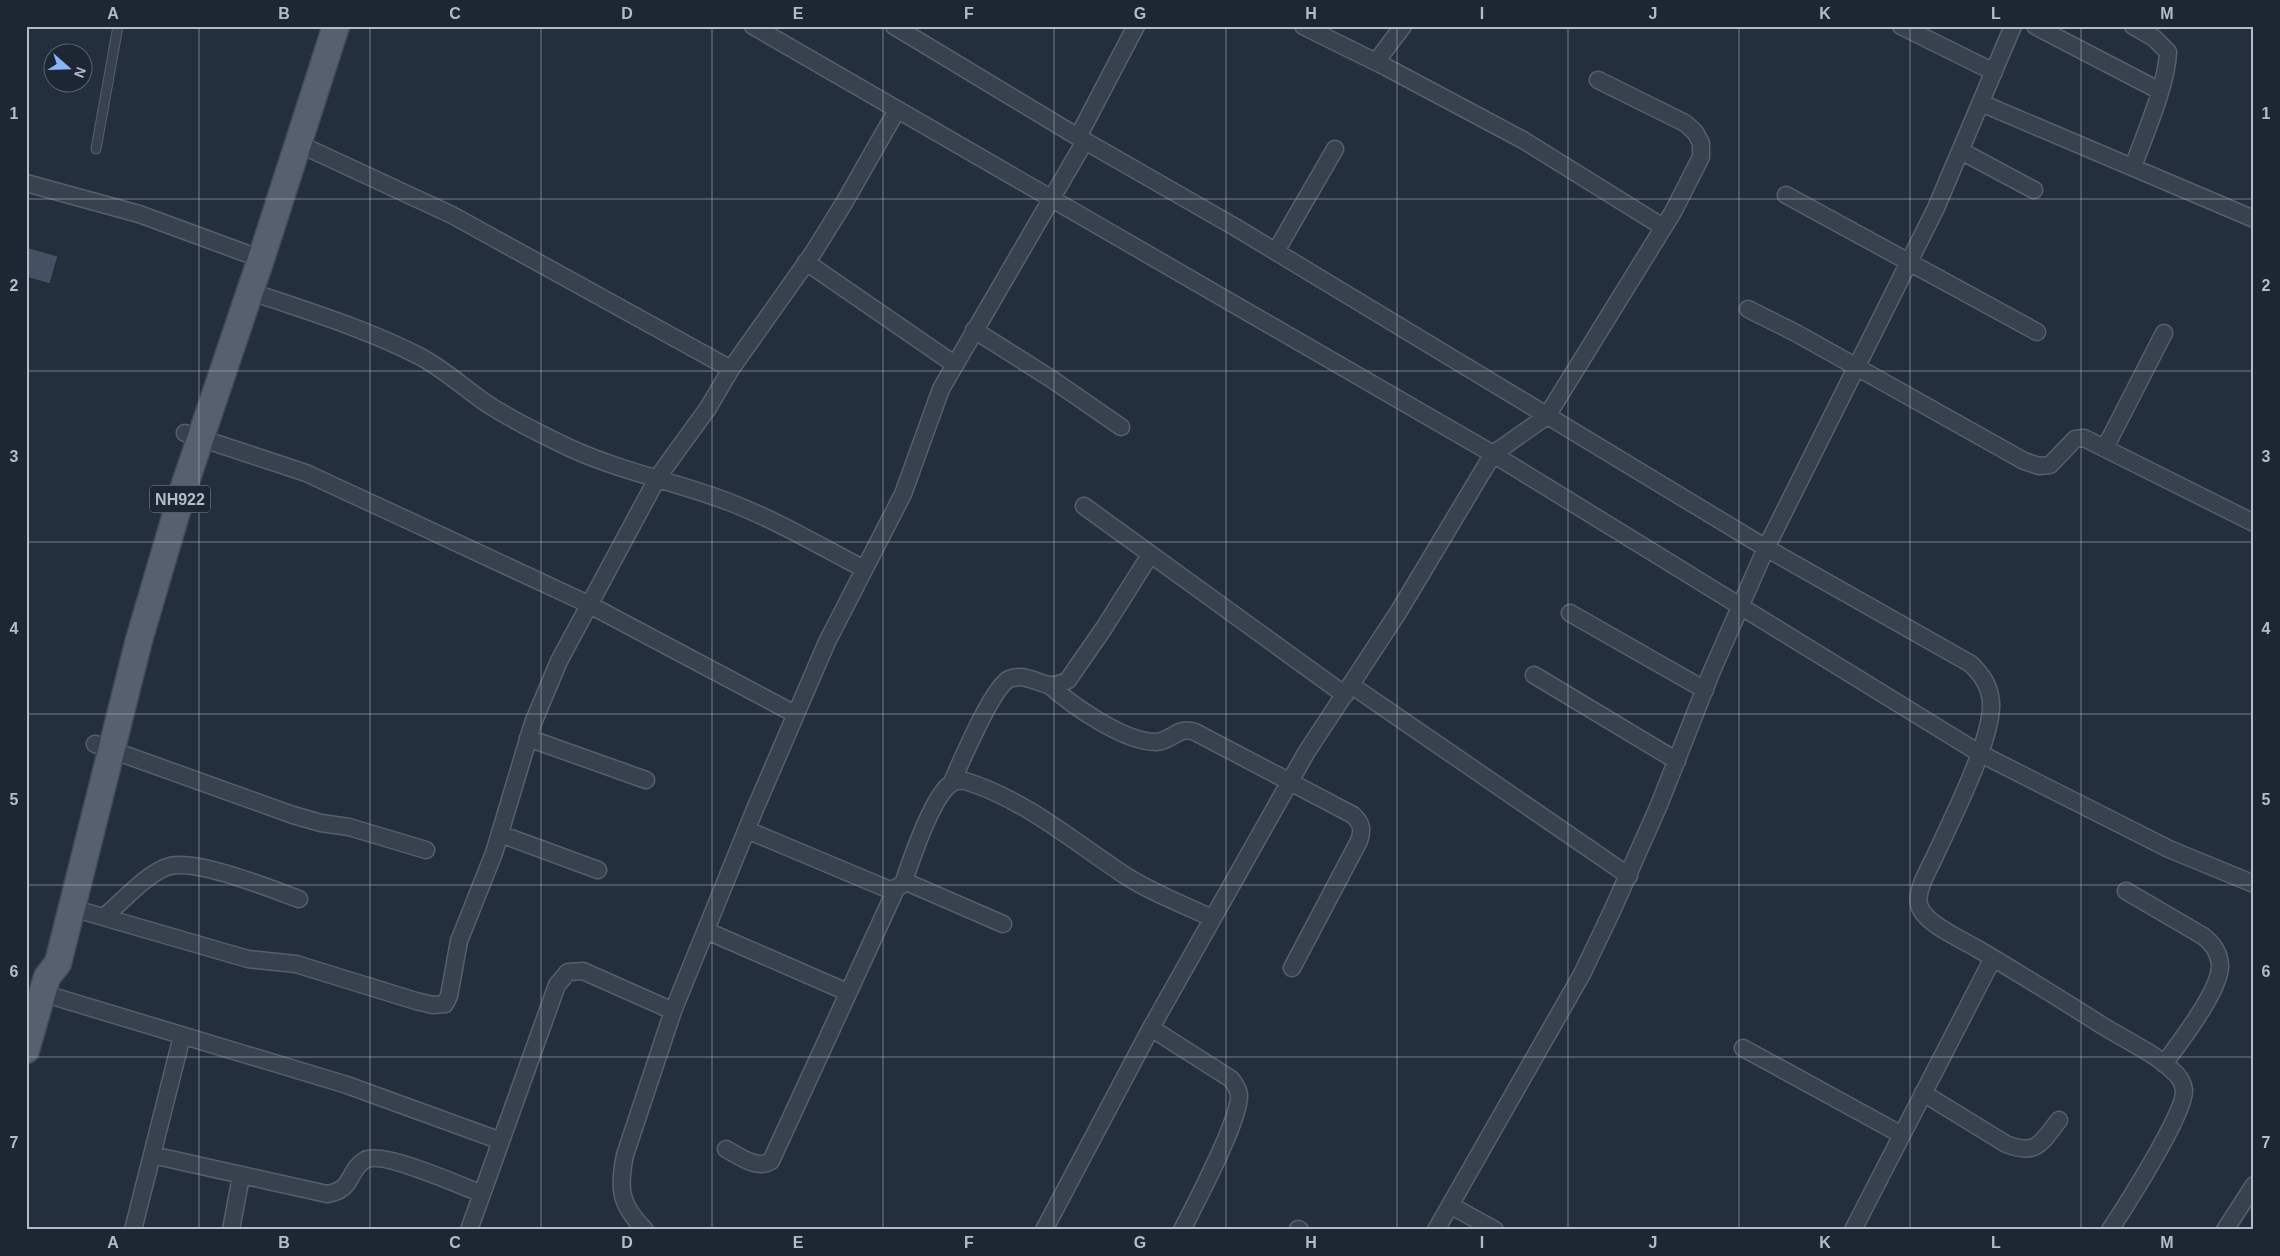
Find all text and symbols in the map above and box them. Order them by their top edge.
text: A [107,5,119,22]
text: B [278,5,290,22]
text: C [449,5,461,22]
text: D [621,5,633,22]
text: E [793,5,804,22]
text: F [964,5,974,22]
text: G [1134,5,1146,22]
text: H [1305,5,1317,22]
text: I [1480,5,1484,22]
text: J [1649,5,1657,22]
text: K [1819,5,1831,22]
text: L [1991,5,2001,22]
text: M [2160,5,2174,22]
north arrow [42,42,92,92]
text: N [71,65,89,80]
text: 1 [10,105,19,122]
text: 1 [2262,105,2271,122]
text: 2 [10,277,19,294]
text: 2 [2262,277,2271,294]
text: 3 [10,448,19,465]
text: 3 [2262,448,2271,465]
road number: NH922 [150,486,210,512]
text: 4 [10,620,19,637]
text: 4 [2262,620,2271,637]
text: 5 [10,791,19,808]
text: 5 [2262,791,2271,808]
text: 6 [10,963,19,980]
text: 6 [2262,963,2271,980]
text: 7 [10,1134,19,1151]
text: 7 [2262,1134,2271,1151]
text: A [107,1234,119,1251]
text: B [278,1234,290,1251]
text: C [449,1234,461,1251]
text: D [621,1234,633,1251]
text: E [793,1234,804,1251]
text: F [964,1234,974,1251]
text: G [1134,1234,1146,1251]
text: H [1305,1234,1317,1251]
text: I [1480,1234,1484,1251]
text: J [1649,1234,1657,1251]
text: K [1819,1234,1831,1251]
text: L [1991,1234,2001,1251]
text: M [2160,1234,2174,1251]

